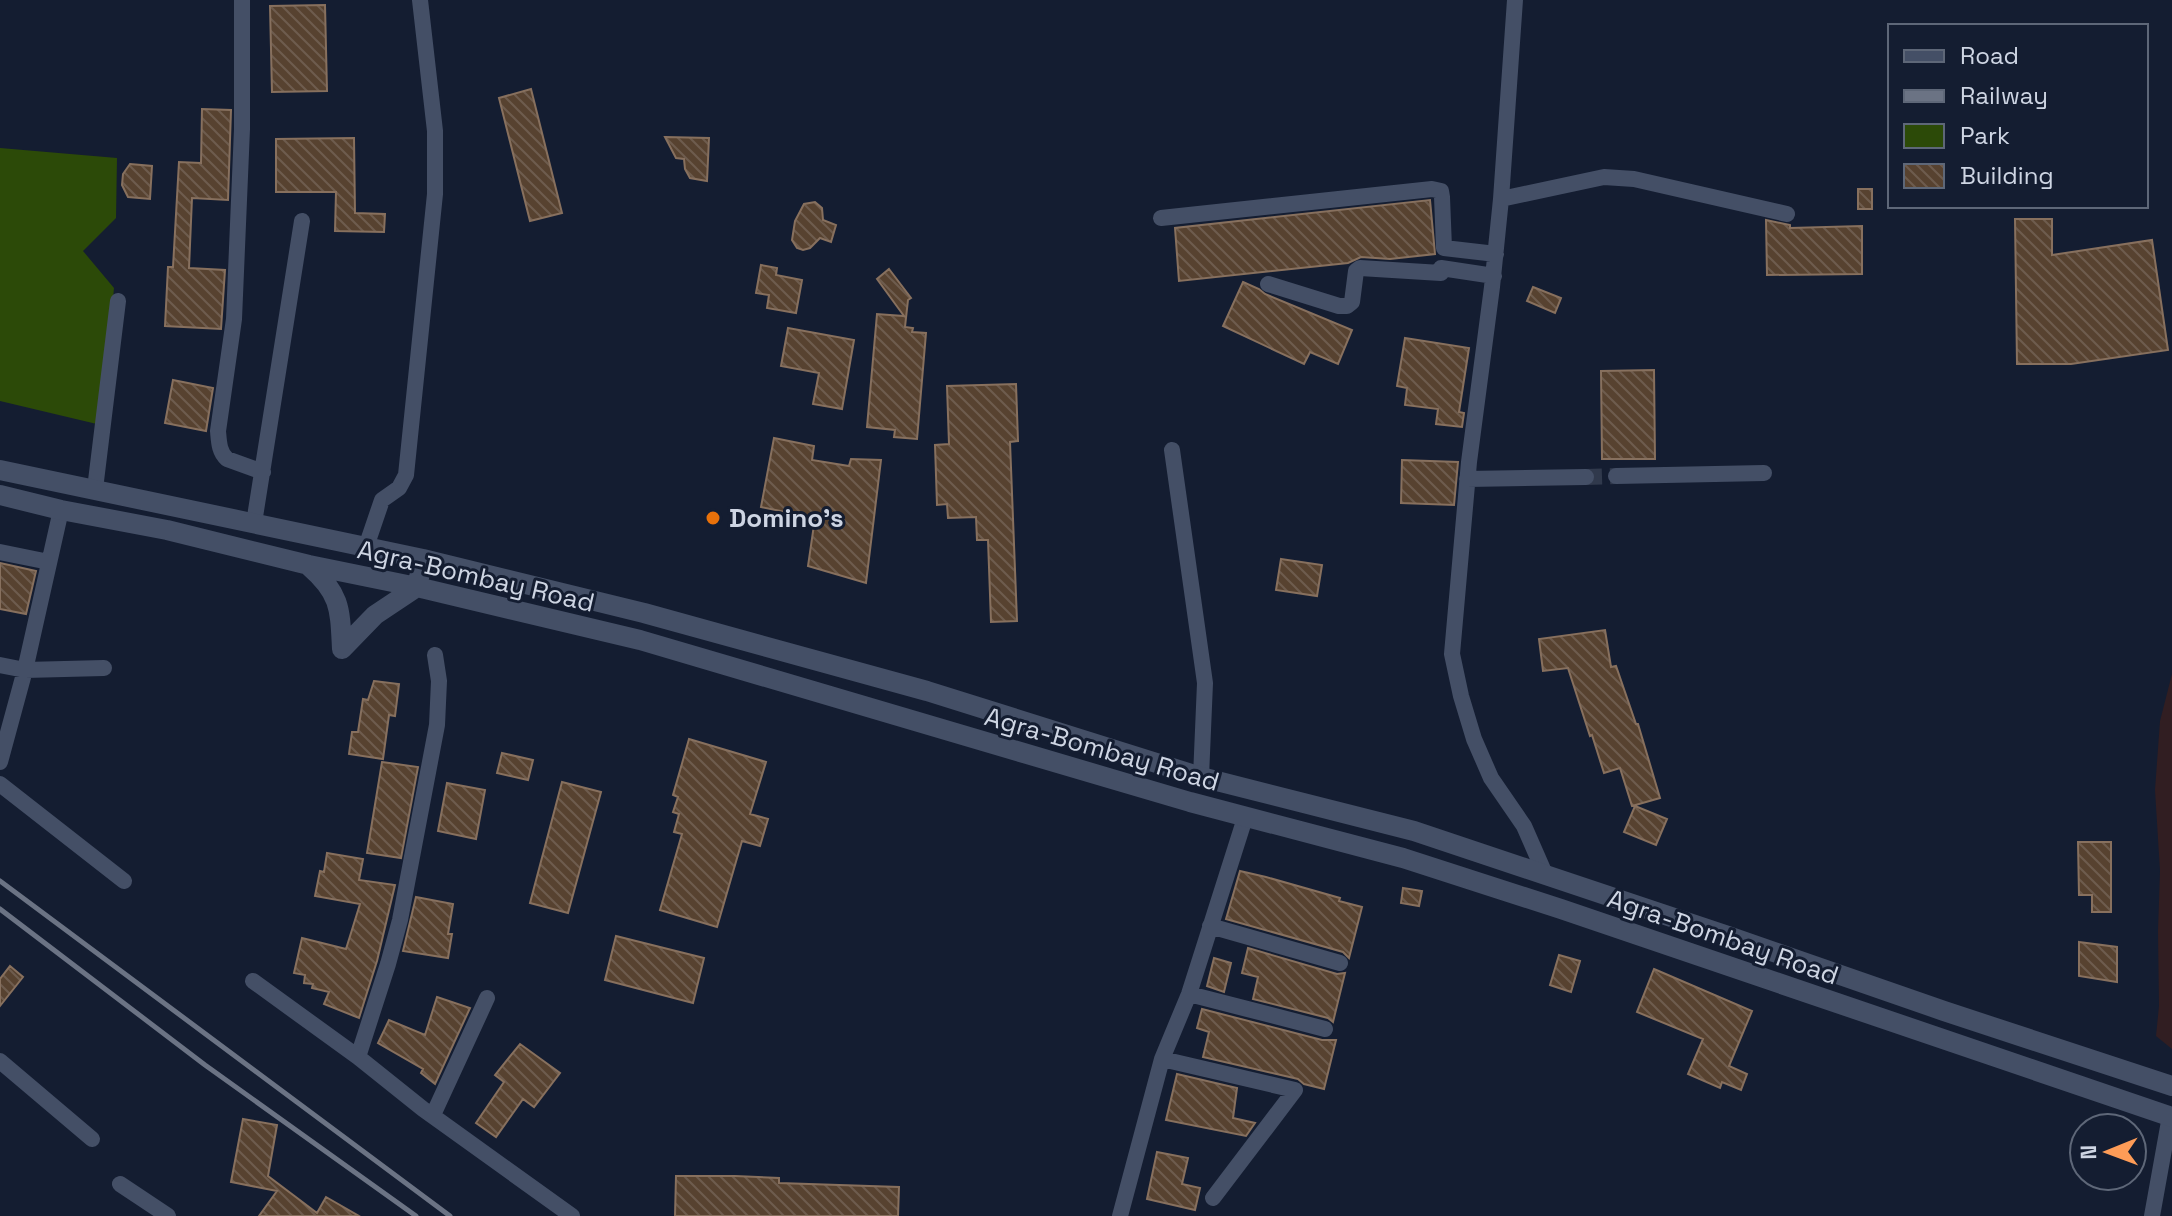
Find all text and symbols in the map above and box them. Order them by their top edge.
legend [1888,24,2148,208]
text: Road [1960,40,2019,71]
text: Railway [1960,80,2048,111]
text: Park [1960,120,2010,151]
text: Building [1960,160,2054,191]
place label: Domino's [729,501,844,535]
marker: Domino's [704,509,722,527]
street label: Agra-Bombay Road [354,532,598,620]
street label: Agra-Bombay Road [981,699,1223,799]
street label: Agra-Bombay Road [1603,881,1843,993]
north arrow [2068,1112,2148,1192]
text: N [2074,1145,2102,1160]

